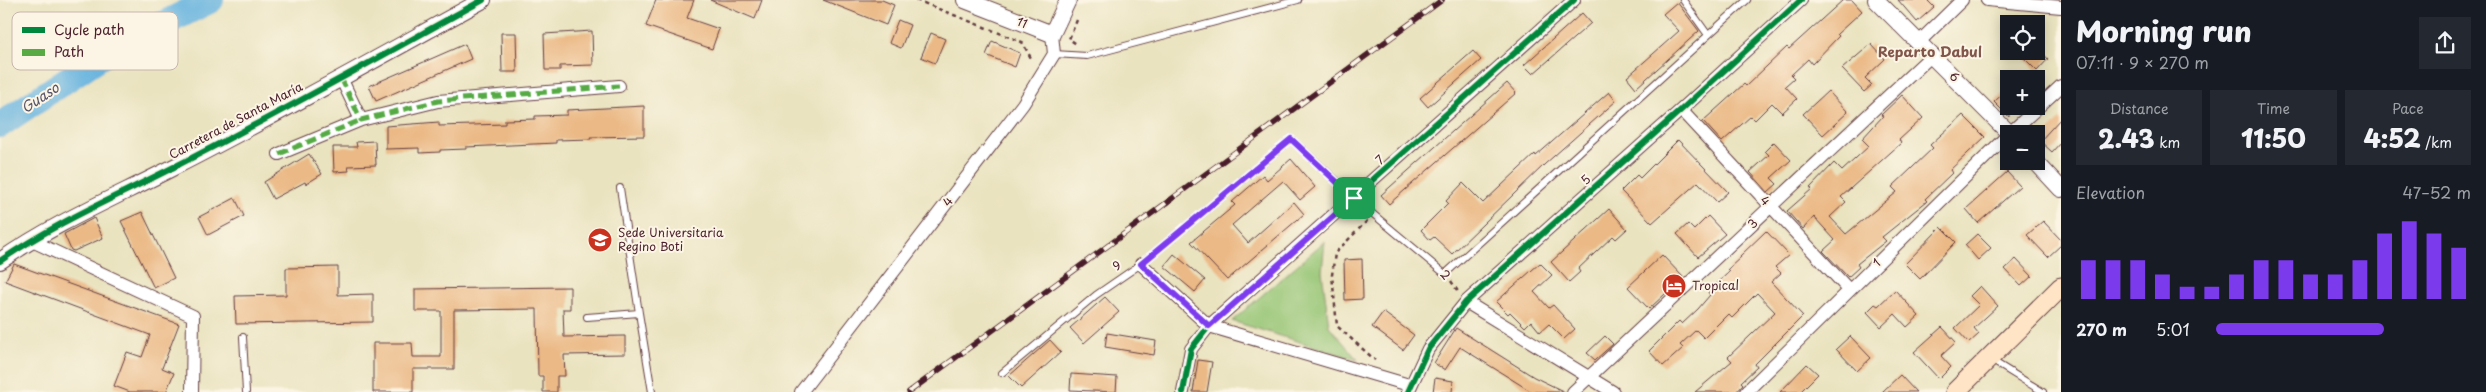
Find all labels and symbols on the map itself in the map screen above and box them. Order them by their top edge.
legend [12,12,178,70]
street label: 11 [1014,12,1030,32]
text: Cycle path [54,19,125,40]
text: Path [54,41,84,62]
district label: Reparto Dabul [1878,41,1982,62]
street label: 6 [1945,67,1964,86]
water label: Guaso [17,77,64,118]
street label: Carretera de Santa María [165,77,306,163]
street label: 7 [1371,150,1388,168]
street label: 5 [1576,170,1594,189]
pin [1333,177,1375,219]
street label: 4 [1756,191,1775,209]
street label: 4 [938,193,957,210]
street label: 3 [1743,214,1761,233]
place label: Sede Universitaria Regino Boti [618,223,724,255]
school or university icon: Sede Universitaria Regino Boti [587,227,613,253]
street label: 1 [1868,254,1884,271]
street label: 9 [1108,256,1124,275]
street label: 2 [1436,265,1455,284]
hotel icon: Tropical [1661,273,1687,299]
place label: Tropical [1692,276,1739,294]

